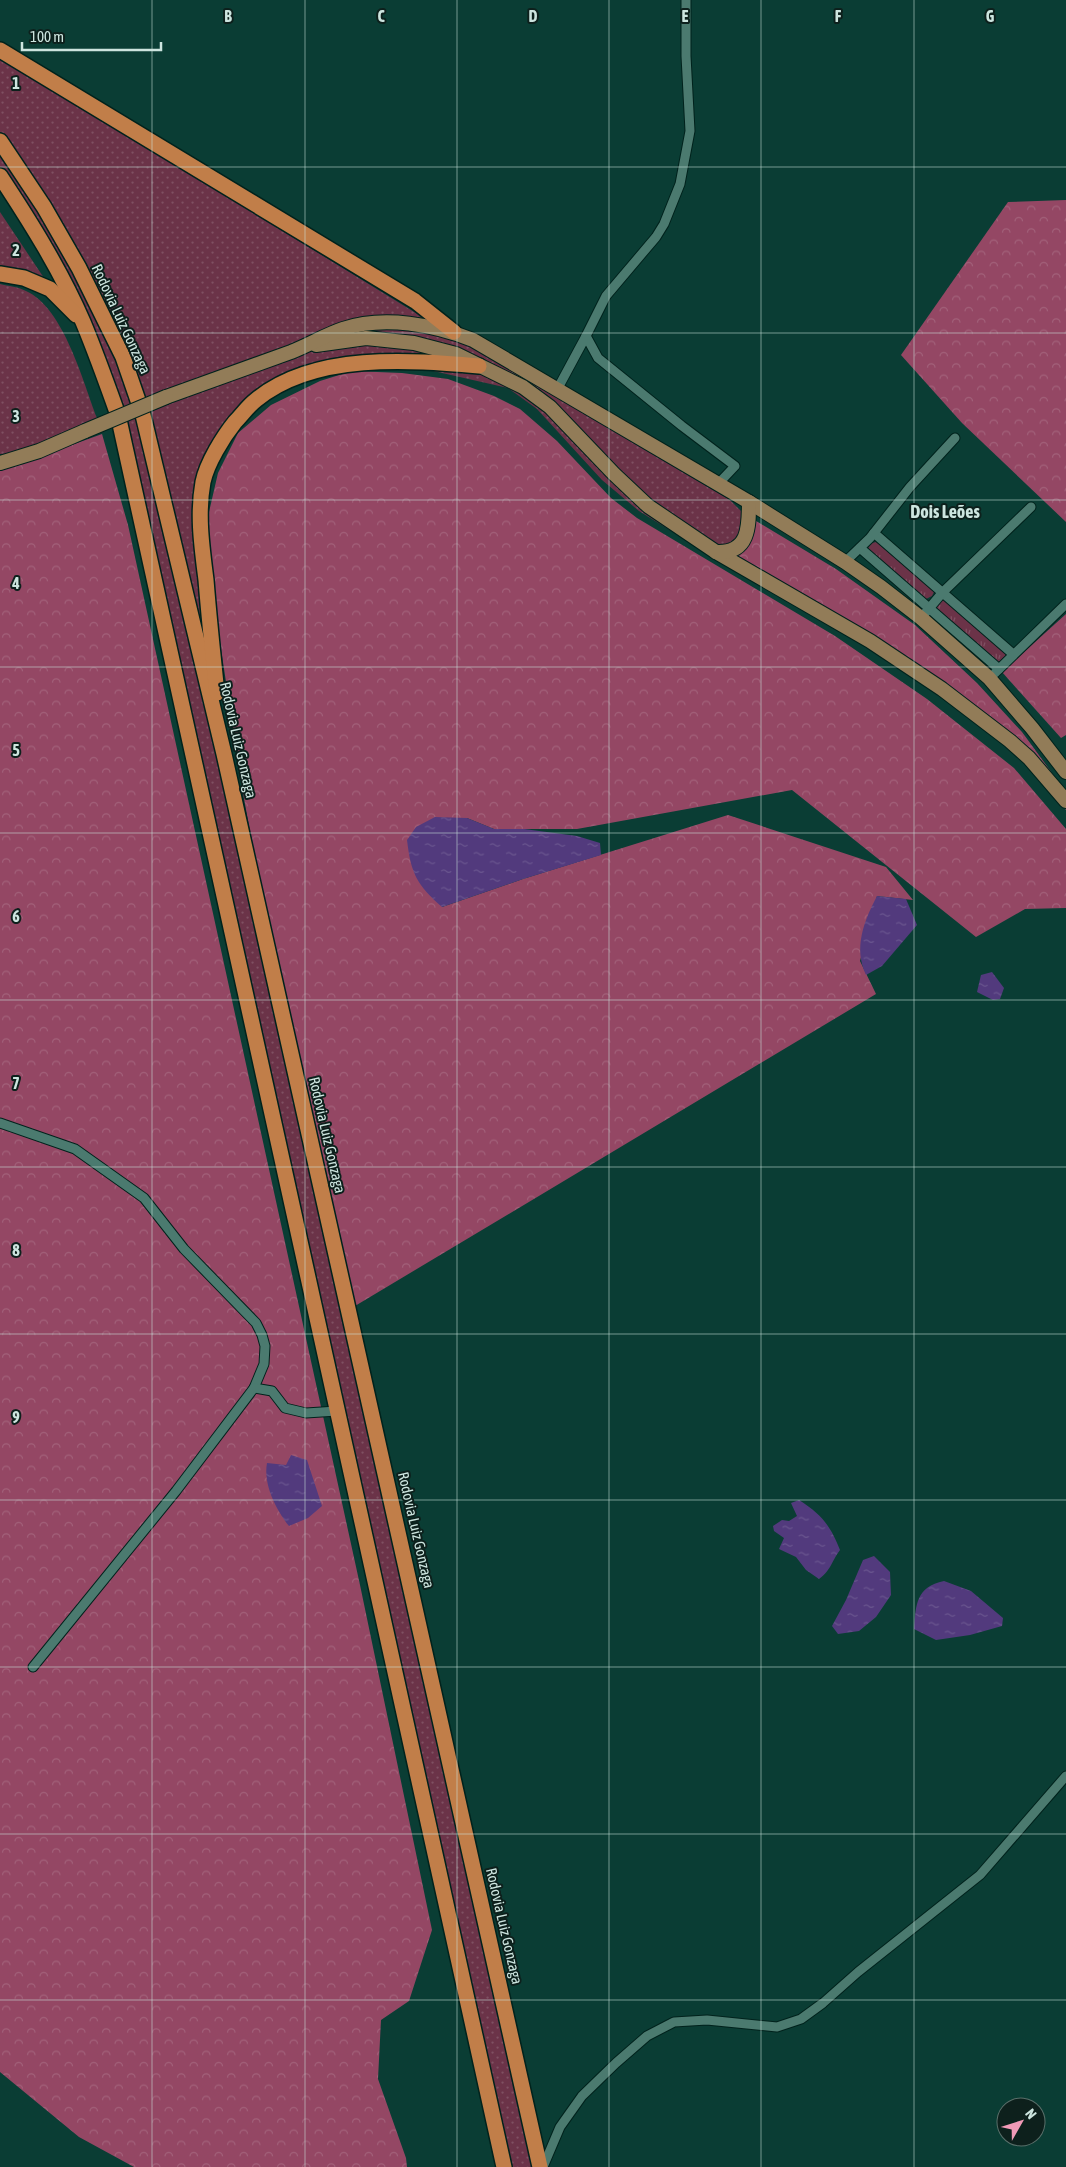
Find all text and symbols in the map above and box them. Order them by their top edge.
text: B [224,7,232,25]
text: C [377,7,385,25]
text: D [529,7,538,25]
text: E [682,7,689,25]
text: F [835,7,842,25]
text: G [986,7,995,25]
scale bar [22,20,161,52]
text: 100 m [30,28,64,45]
text: 1 [12,74,20,92]
text: 2 [12,241,20,259]
street label: Rodovia Luiz Gonzaga [89,261,154,376]
text: 3 [12,407,20,425]
district label: Dois Leões [910,501,980,522]
text: 4 [11,574,20,592]
street label: Rodovia Luiz Gonzaga [217,680,260,800]
text: 5 [12,741,20,759]
text: 6 [12,907,20,925]
text: 7 [12,1074,20,1092]
street label: Rodovia Luiz Gonzaga [306,1075,349,1195]
text: 8 [12,1241,20,1259]
text: 9 [12,1408,20,1426]
street label: Rodovia Luiz Gonzaga [395,1470,438,1590]
street label: Rodovia Luiz Gonzaga [483,1866,526,1986]
north arrow [996,2097,1046,2147]
text: N [1022,2106,1040,2122]

